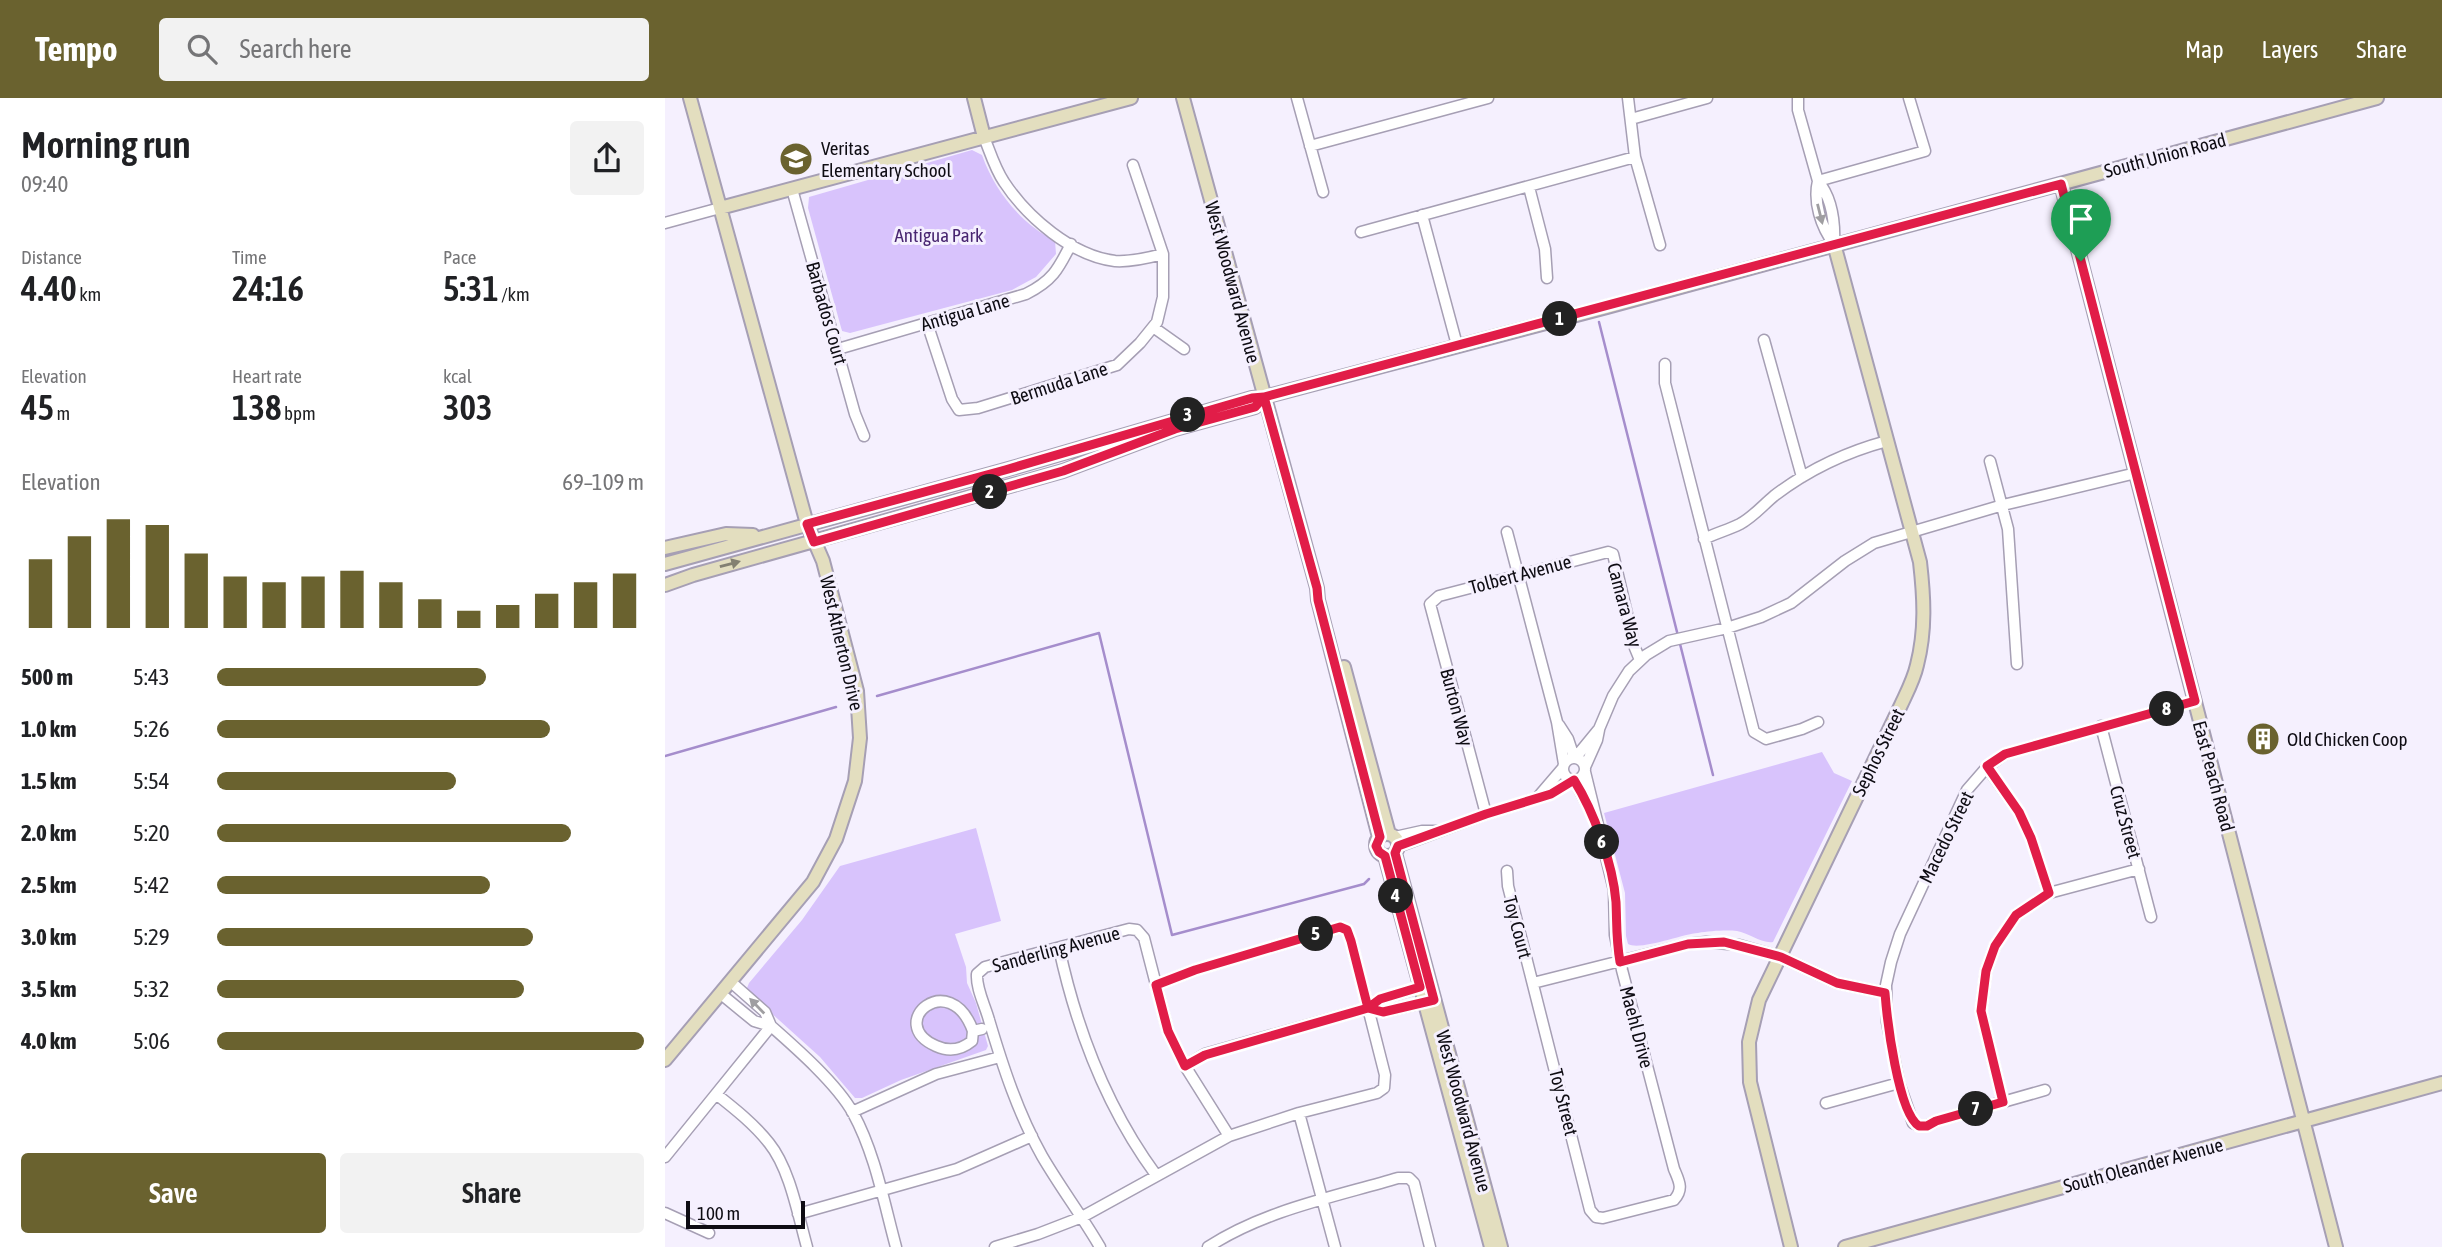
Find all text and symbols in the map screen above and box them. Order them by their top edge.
search box [159,18,649,81]
text: Tempo [35,30,117,68]
icon: search [183,30,221,68]
text: Search here [239,34,352,64]
text: Map [2185,36,2224,63]
text: Layers [2262,36,2318,63]
text: Share [2356,36,2407,63]
button: share [570,121,644,195]
text: Morning run [21,123,191,166]
street label: South Union Road [2102,128,2228,182]
place label: Veritas Elementary School [821,137,952,181]
school or university icon: Veritas Elementary School [777,140,815,178]
text: 09:40 [21,171,68,197]
pin [2051,189,2111,261]
street label: West Woodward Avenue [1201,199,1265,365]
icon: arrive [2062,200,2100,238]
one-way arrow [1815,203,1826,225]
park label: Antigua Park [895,224,984,246]
text: Distance [21,246,82,268]
text: Time [232,246,267,268]
text: Pace [443,246,476,268]
street label: Barbados Court [802,259,852,367]
text: 4.40 [21,268,77,308]
text: 24:16 [232,268,304,308]
text: 5:31 [443,268,499,308]
text: km [77,283,101,305]
text: /km [499,283,530,305]
street label: Antigua Lane [918,289,1012,335]
pin: 1 [1543,302,1577,336]
text: 1 [1555,307,1564,329]
street label: Bermuda Lane [1008,357,1110,409]
text: Elevation [21,365,87,387]
text: Heart rate [232,365,302,387]
text: kcal [443,365,472,387]
text: 45 [21,387,54,427]
text: 138 [232,387,281,427]
text: 303 [443,387,492,427]
pin: 3 [1170,398,1205,432]
text: m [54,402,70,424]
text: bpm [281,402,316,424]
text: 3 [1183,403,1192,425]
text: Elevation [21,469,101,495]
text: 69–109 m [562,469,644,495]
pin: 2 [973,474,1007,510]
text: 2 [985,480,994,502]
street label: Tolbert Avenue [1466,550,1574,598]
one-way arrow [720,559,741,569]
street label: Camara Way [1603,560,1647,650]
street label: West Atherton Drive [816,574,868,712]
text: 500 m [21,664,73,690]
text: 5:43 [133,664,170,690]
street label: Burton Way [1436,666,1478,748]
pin: 8 [2149,692,2185,726]
text: 8 [2162,697,2171,719]
street label: Sephos Street [1847,705,1909,799]
text: 1.0 km [21,716,77,742]
text: 5:26 [133,716,170,742]
street label: East Peach Road [2189,718,2239,834]
building icon: Old Chicken Coop [2244,720,2282,758]
place label: Old Chicken Coop [2287,728,2408,750]
text: 1.5 km [21,768,77,794]
text: 5:54 [133,768,170,794]
street label: Cruz Street [2106,783,2146,861]
street label: Macedo Street [1914,788,1978,886]
text: 2.0 km [21,820,77,846]
text: 5:20 [133,820,170,846]
pin: 6 [1585,824,1619,860]
text: 6 [1597,830,1606,852]
text: 2.5 km [21,872,77,898]
text: 5:42 [133,872,170,898]
pin: 4 [1379,878,1413,914]
text: 4 [1391,884,1400,906]
street label: Toy Court [1499,893,1537,961]
pin: 5 [1299,916,1333,952]
street label: Sanderling Avenue [990,921,1122,977]
text: 5 [1311,922,1320,944]
text: 3.0 km [21,924,77,950]
text: 5:29 [133,924,170,950]
text: 3.5 km [21,976,77,1002]
text: 5:32 [133,976,170,1002]
street label: Maehl Drive [1616,984,1658,1070]
one-way arrow [750,998,766,1015]
text: 4.0 km [21,1028,77,1054]
text: 5:06 [133,1028,170,1054]
street label: West Woodward Avenue [1432,1028,1496,1194]
street label: Toy Street [1545,1066,1583,1138]
pin: 7 [1959,1091,1993,1126]
text: 7 [1971,1097,1980,1119]
street label: South Oleander Avenue [2061,1133,2225,1197]
button: Save [21,1153,326,1233]
button: Share [340,1153,644,1233]
scale bar [686,1198,805,1230]
text: 100 m [697,1202,740,1224]

